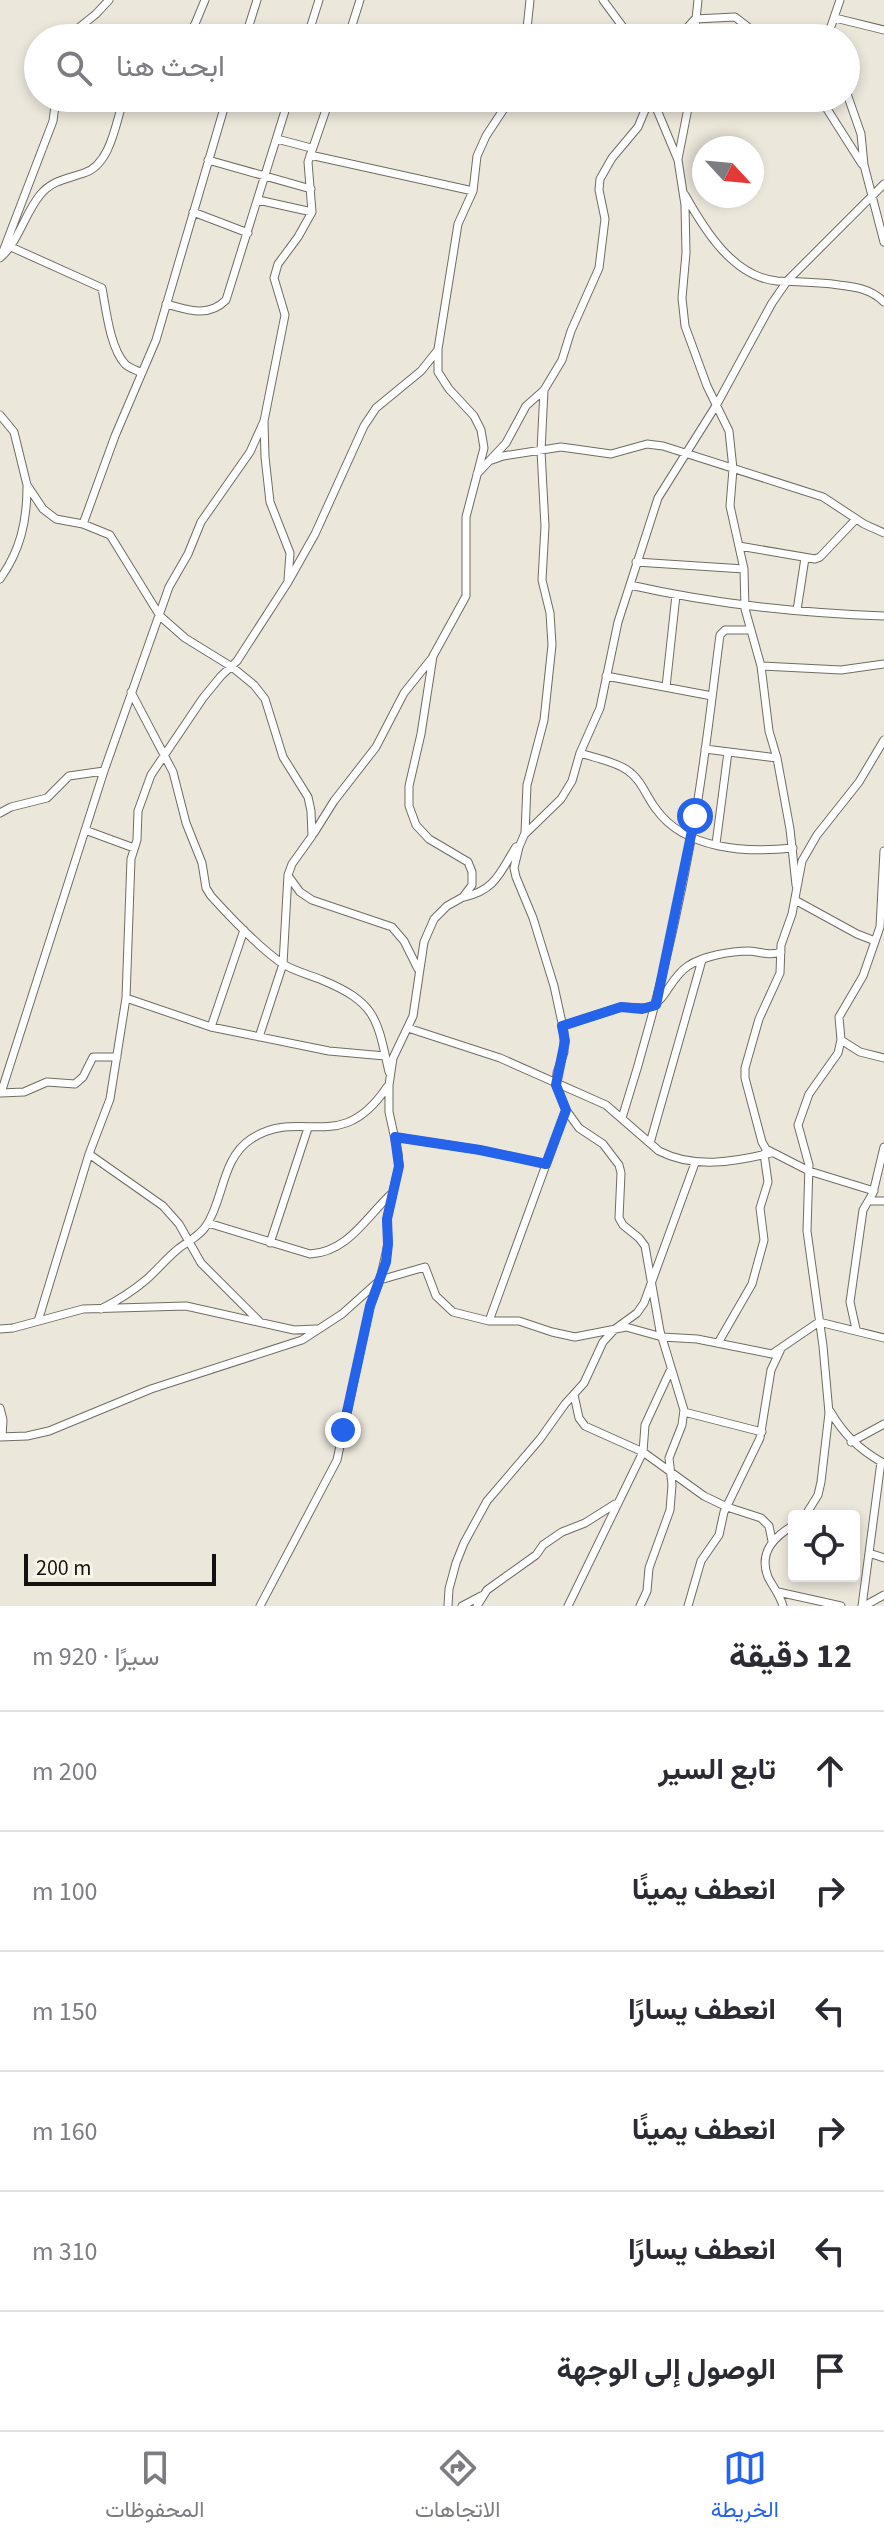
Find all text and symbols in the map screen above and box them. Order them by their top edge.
search box [24,24,860,112]
text: ابحث هنا [116,45,225,88]
icon: search [52,46,96,90]
north arrow [692,136,764,208]
route start [677,798,713,834]
route end [325,1412,361,1448]
map controls [788,1510,860,1582]
button: locate [788,1510,860,1582]
scale bar [24,1550,216,1586]
text: 200 m [36,1552,91,1584]
text: 12 دقيقة [729,1632,852,1681]
text: سيرًا · 920 m [32,1638,160,1675]
text: تابع السير [658,1748,776,1791]
icon: ahead [808,1749,852,1793]
text: 200 m [32,1753,98,1790]
text: انعطف يمينًا [632,1868,776,1911]
icon: right [808,1869,852,1913]
text: 100 m [32,1873,98,1910]
text: انعطف يسارًا [628,1988,776,2031]
icon: left [808,1989,852,2033]
text: 150 m [32,1993,98,2030]
text: انعطف يمينًا [632,2108,776,2151]
icon: right [808,2109,852,2153]
text: 160 m [32,2113,98,2150]
text: انعطف يسارًا [628,2228,776,2271]
icon: left [808,2229,852,2273]
text: 310 m [32,2233,98,2270]
text: الوصول إلى الوجهة [557,2348,776,2391]
icon: arrive [808,2349,852,2393]
tab: المحفوظات [105,2446,204,2529]
tab: الاتجاهات [415,2446,500,2529]
tab: الخريطة [711,2446,779,2529]

